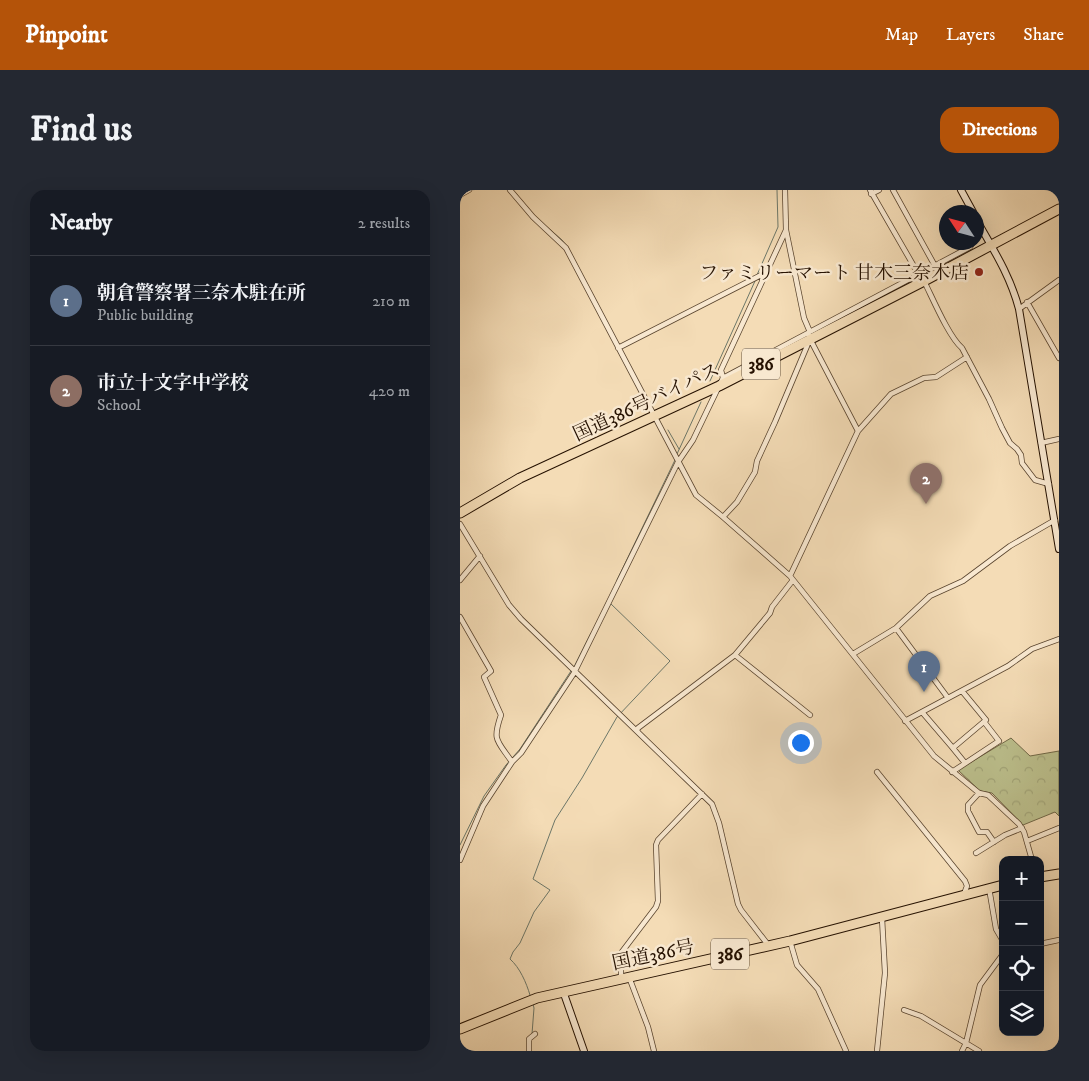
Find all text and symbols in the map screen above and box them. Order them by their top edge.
text: Pinpoint [25,20,108,50]
text: Map [885,24,918,46]
text: Layers [946,24,995,46]
text: Share [1023,24,1064,46]
button: Directions [940,107,1059,153]
text: Find us [30,108,132,152]
north arrow [939,205,984,250]
text: Nearby [50,210,112,236]
text: 2 results [358,213,410,233]
place label: ファミリーマート 甘木三奈木店 [699,262,969,285]
marker: ファミリーマート 甘木三奈木店 [973,266,985,278]
text: 朝倉警察署三奈木駐在所 [97,282,306,305]
text: 1 [63,291,69,311]
text: 210 m [372,291,410,311]
text: Public building [97,305,193,325]
road number: 386 [742,348,780,380]
street label: 国道386号バイパス [570,358,724,446]
text: 市立十文字中学校 [97,372,249,395]
text: 2 [62,381,70,401]
text: 420 m [369,381,410,401]
text: School [97,395,141,415]
pin: 2 [910,463,942,504]
pin: 1 [908,651,940,692]
your location [788,730,814,756]
map controls [999,856,1044,1036]
button: + [999,856,1044,901]
button: − [999,901,1044,946]
street label: 国道386号 [610,936,697,975]
road number: 386 [711,939,749,970]
button: locate [999,946,1044,991]
button: layers [999,991,1044,1036]

